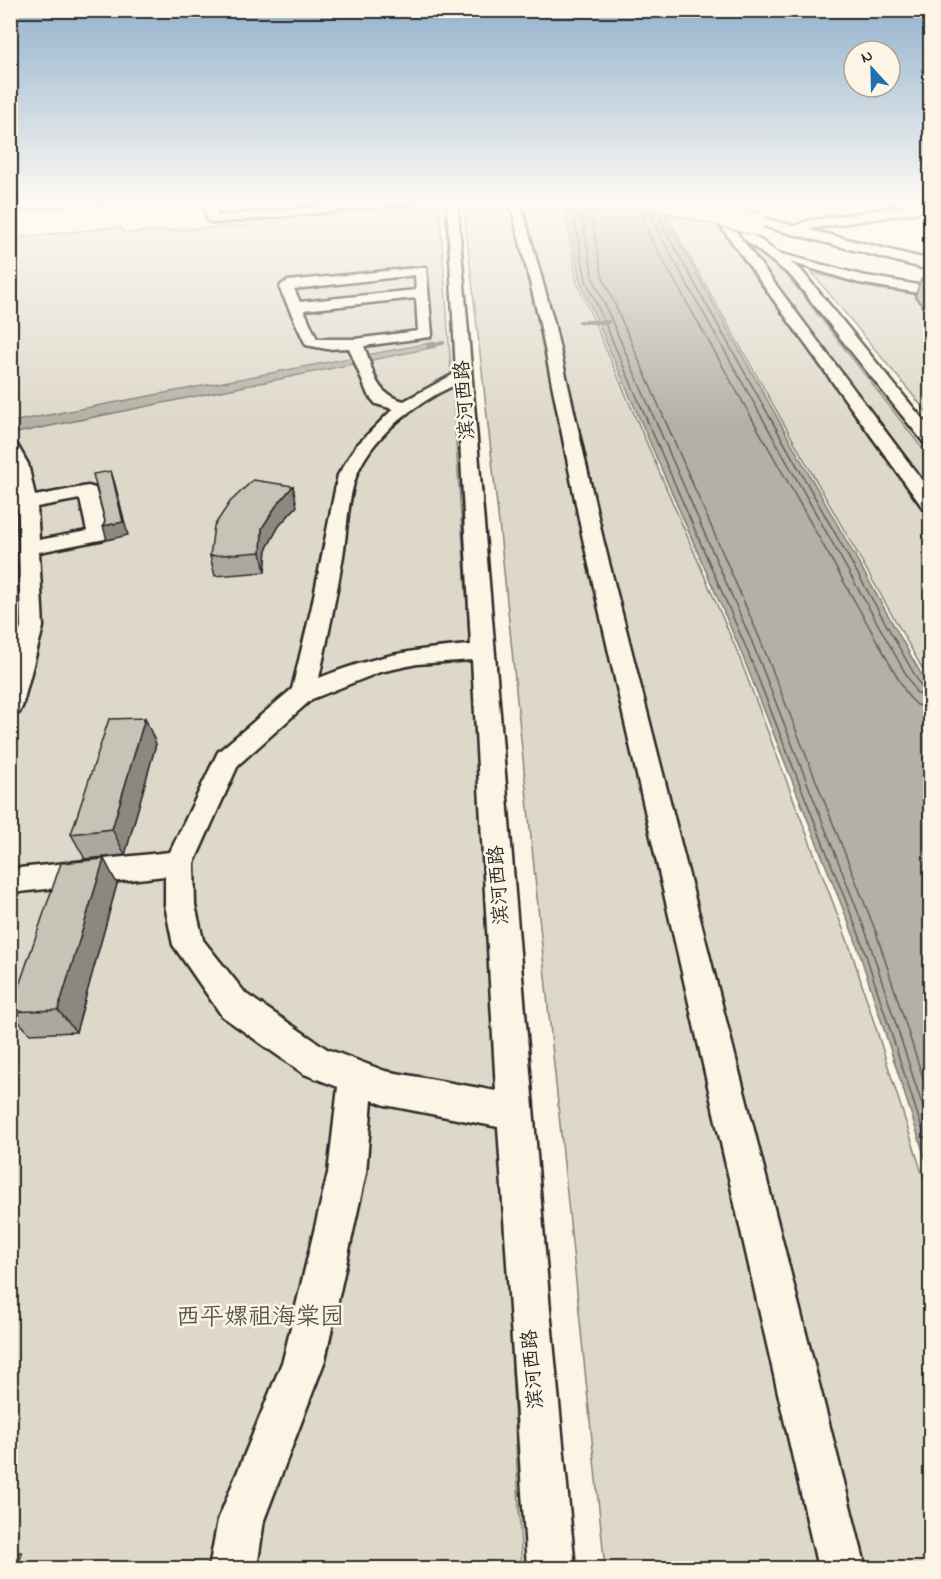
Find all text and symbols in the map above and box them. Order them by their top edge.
north arrow [842,39,902,99]
text: N [858,44,877,70]
street label: 滨河西路 [449,358,483,441]
street label: 滨河西路 [483,843,517,926]
park label: 西平嫘祖海棠园 [176,1301,344,1336]
street label: 滨河西路 [516,1327,552,1410]

